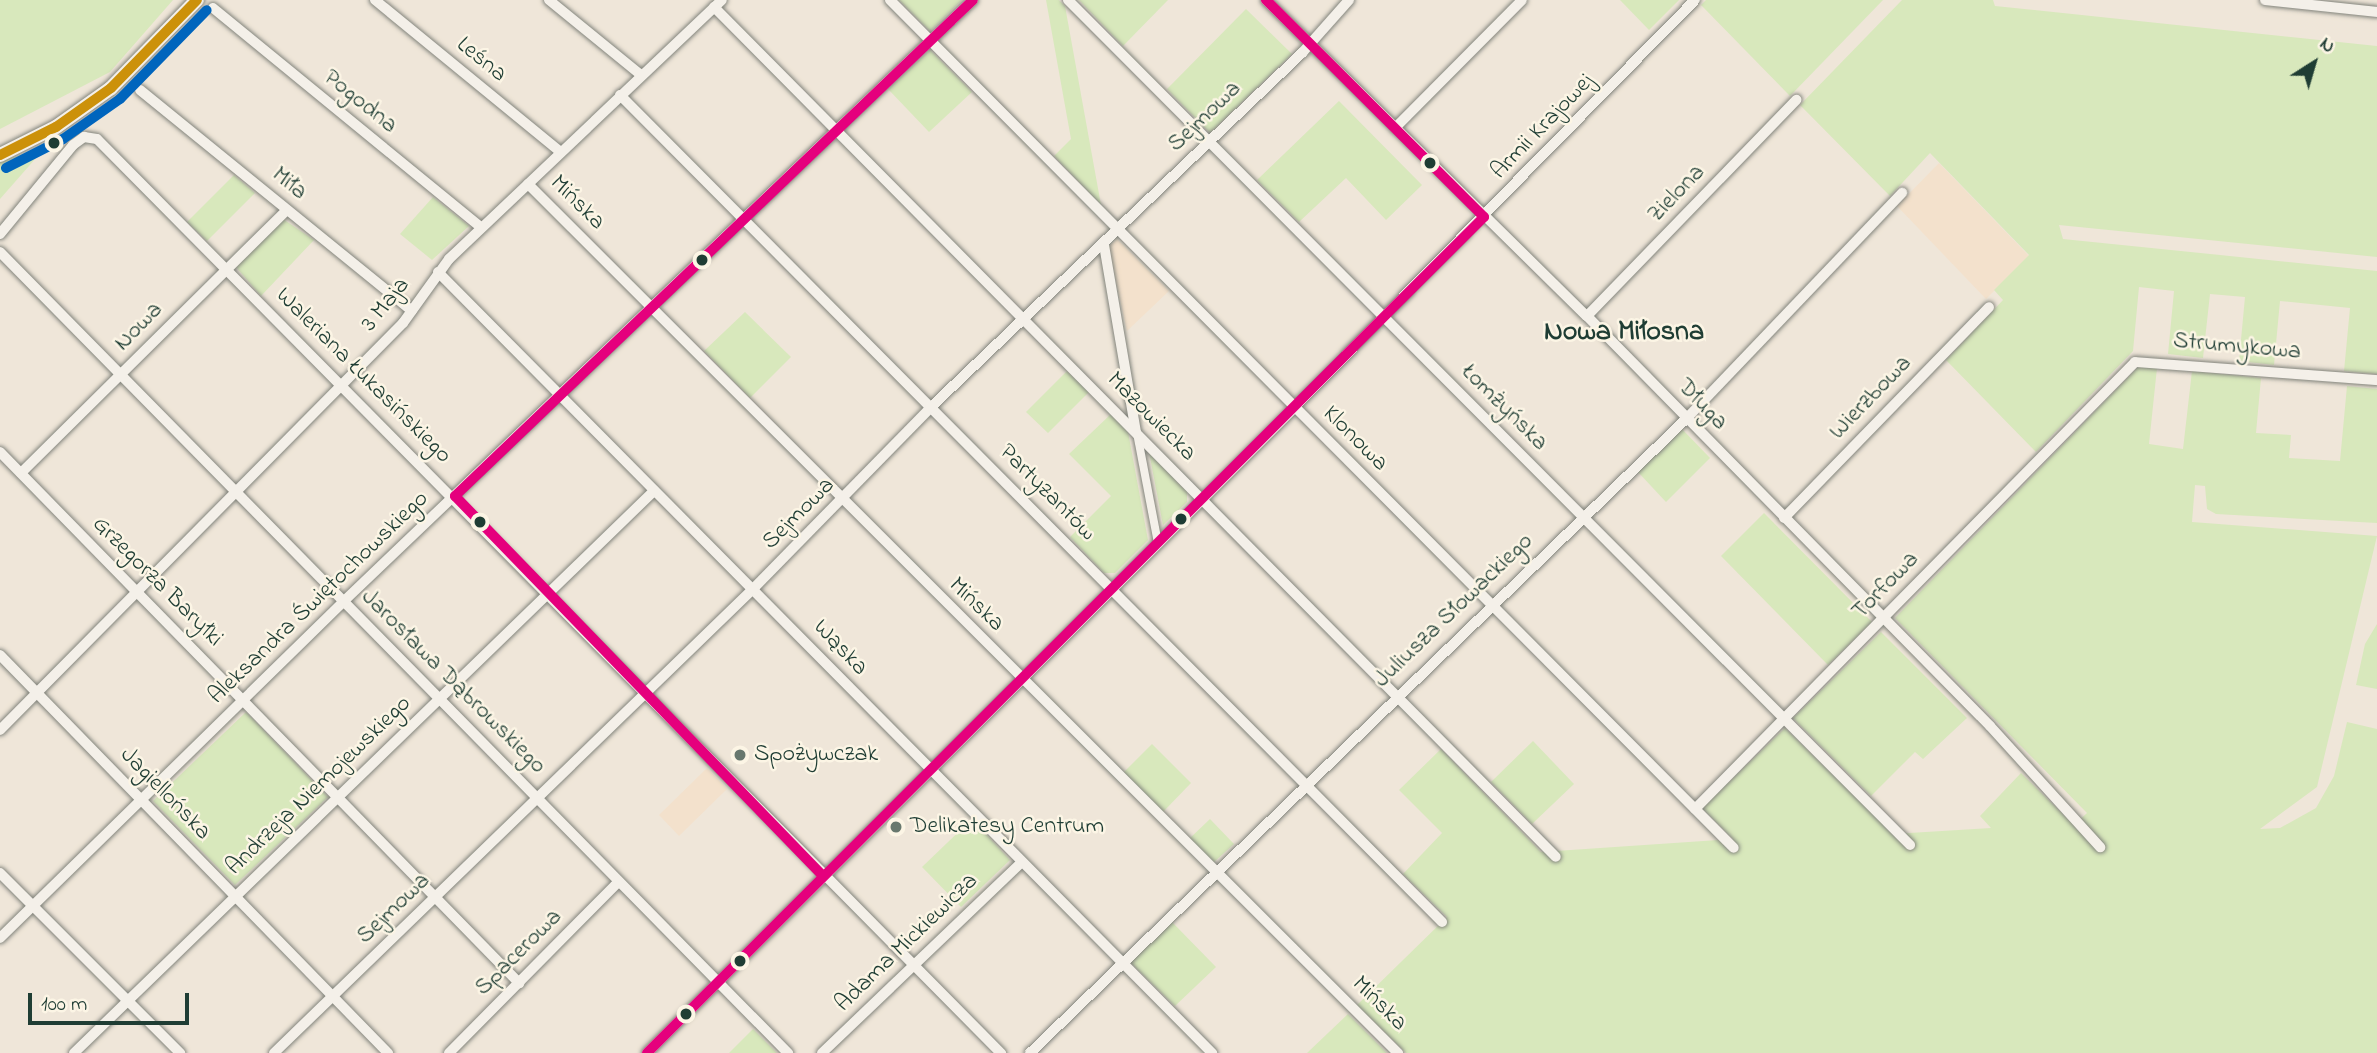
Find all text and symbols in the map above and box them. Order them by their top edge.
north arrow [2279,28,2349,98]
street label: Leśna [450,31,512,89]
text: N [2314,31,2340,60]
street label: Pogodna [317,64,403,140]
street label: Armii Krajowej [1485,68,1601,186]
street label: Sejmowa [1162,75,1248,159]
unlabelled marker [47,136,61,150]
unlabelled marker [1423,156,1437,170]
street label: Zielona [1642,159,1712,229]
street label: Miła [265,161,313,207]
street label: Mińska [543,169,611,237]
unlabelled marker [695,253,709,267]
street label: 3 Maja [356,272,416,338]
street label: Waleriana Łukasińskiego [269,282,457,470]
street label: Nowa [109,296,169,358]
district label: Nowa Miłosna [1544,316,1704,350]
street label: Strumykowa [2172,327,2302,367]
street label: Wierzbowa [1824,350,1918,446]
street label: Łomżyńska [1455,359,1553,457]
street label: Mazowiecka [1100,366,1202,468]
street label: Długa [1671,373,1733,437]
street label: Klonowa [1316,400,1394,478]
street label: Partyzantów [992,438,1102,548]
street label: Sejmowa [757,472,841,556]
street label: Aleksandra Świętochowskiego [203,485,435,711]
street label: Grzegorza Baryłki [86,511,228,653]
unlabelled marker [1174,512,1188,526]
unlabelled marker [473,515,487,529]
street label: Juliusza Słowackiego [1368,528,1540,694]
street label: Torfowa [1847,546,1925,626]
street label: Mińska [942,572,1010,638]
street label: Jarosława Dąbrowskiego [354,583,552,781]
street label: Wąska [806,614,874,682]
street label: Andrzeja Niemojewskiego [220,690,418,882]
street label: Jagiellońska [113,741,217,847]
place label: Spożywczak [754,741,878,769]
marker: Spożywczak [732,747,748,763]
place label: Delikatesy Centrum [910,813,1104,841]
marker: Delikatesy Centrum [888,819,904,835]
street label: Sejmowa [351,867,437,951]
street label: Adama Mickiewicza [829,867,985,1019]
street label: Spacerowa [469,903,569,1003]
unlabelled marker [733,954,747,968]
street label: Mińska [1345,970,1413,1038]
scale bar [32,979,192,1023]
text: 100 m [41,990,87,1020]
unlabelled marker [679,1007,693,1021]

